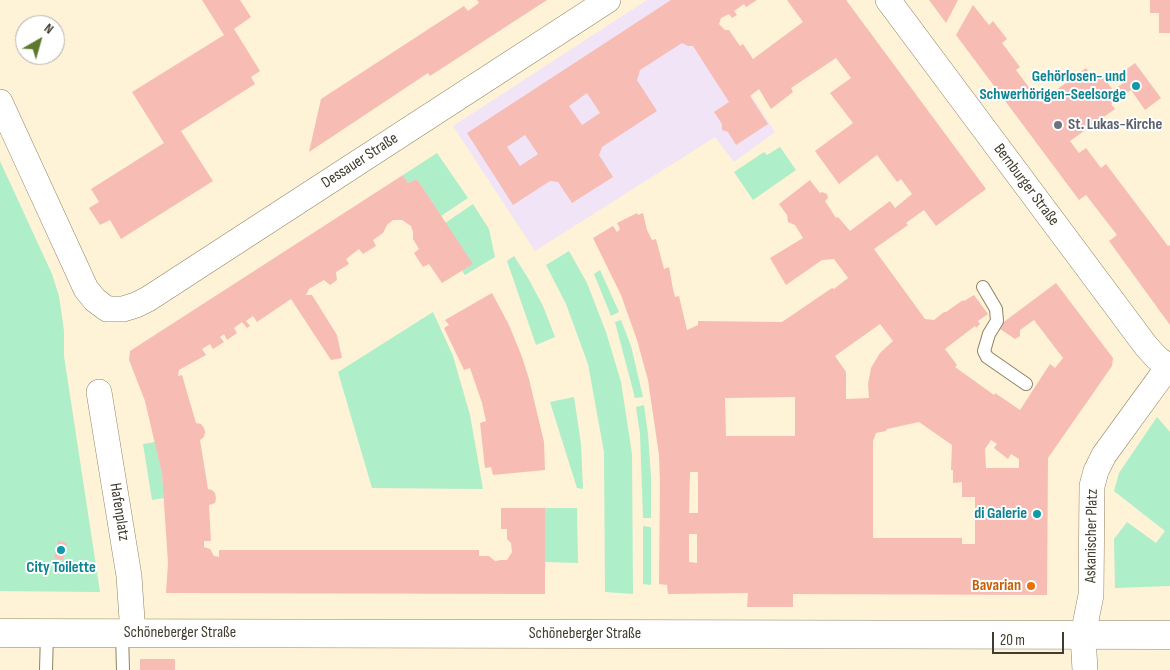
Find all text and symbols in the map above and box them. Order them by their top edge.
north arrow [15,15,65,65]
text: N [41,20,57,38]
place label: Gehörlosen- und Schwerhörigen-Seelsorge [979,67,1126,105]
marker: Gehörlosen- und Schwerhörigen-Seelsorge [1130,80,1142,92]
place label: St. Lukas-Kirche [1068,115,1162,135]
marker: St. Lukas-Kirche [1052,119,1064,131]
street label: Dessauer Straße [318,129,402,193]
street label: Bernburger Straße [989,140,1063,230]
street label: Hafenplatz [105,482,133,542]
street label: Askanischer Platz [1082,489,1102,583]
place label: di Galerie [974,504,1027,524]
marker: di Galerie [1031,508,1043,520]
marker: City Toilette [55,544,67,556]
place label: City Toilette [26,558,96,578]
place label: Bavarian [972,576,1021,596]
marker: Bavarian [1025,580,1037,592]
scale bar [995,622,1068,654]
street label: Schöneberger Straße [124,623,236,643]
street label: Schöneberger Straße [529,624,641,644]
text: 20 m [1000,631,1025,650]

